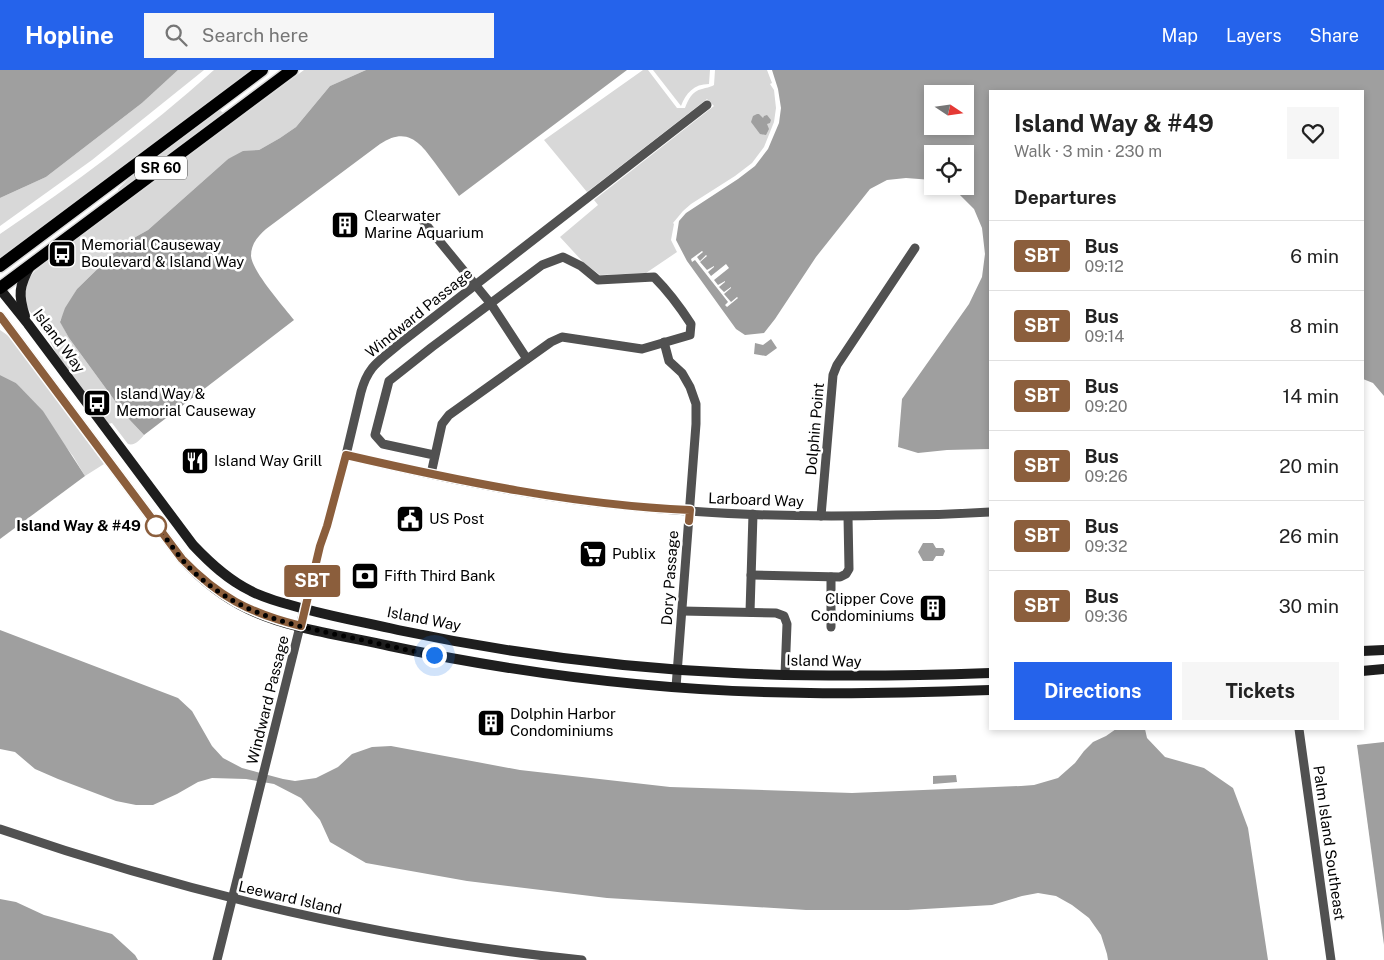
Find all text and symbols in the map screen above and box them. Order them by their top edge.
search box [144,13,494,58]
text: Hopline [25,21,114,49]
icon: search [162,21,190,49]
text: Search here [202,24,309,46]
text: Map [1162,25,1198,46]
text: Layers [1226,25,1282,46]
text: Share [1310,25,1359,46]
north arrow [924,85,974,135]
map controls [924,85,974,195]
button: heart [1287,107,1339,159]
text: Island Way & #49 [1014,109,1214,137]
text: Walk · 3 min · 230 m [1014,142,1162,161]
button: locate [924,145,974,195]
road number: SR 60 [135,156,187,180]
text: Departures [1014,186,1117,208]
place label: Clearwater Marine Aquarium [364,207,484,241]
building icon: Clearwater Marine Aquarium [330,210,360,240]
text: Bus [1085,235,1119,257]
place label: Memorial Causeway Boulevard & Island Way [81,236,244,270]
bus stop icon: Memorial Causeway Boulevard & Island Way [47,239,77,269]
text: SBT [1024,245,1060,266]
text: 6 min [1290,245,1339,267]
text: 09:12 [1085,257,1124,276]
street label: Windward Passage [362,264,476,361]
text: Bus [1085,305,1119,327]
street label: Island Way [30,306,89,376]
text: SBT [1024,315,1060,336]
text: 8 min [1290,315,1339,337]
text: 09:14 [1085,327,1124,346]
text: Bus [1085,375,1119,397]
street label: Dolphin Point [802,382,827,476]
place label: Island Way & Memorial Causeway [116,385,256,419]
text: SBT [1024,385,1060,406]
text: 14 min [1282,385,1339,407]
bus stop icon: Island Way & Memorial Causeway [82,388,112,418]
text: 09:20 [1085,397,1127,416]
text: Bus [1085,445,1119,467]
restaurant icon: Island Way Grill [180,446,210,476]
place label: Island Way Grill [214,452,322,469]
text: SBT [1024,455,1060,476]
text: 20 min [1279,455,1339,477]
text: 09:26 [1085,467,1128,486]
street label: Larboard Way [708,489,804,510]
public building icon: US Post [395,504,425,534]
place label: US Post [429,510,484,527]
marker: Island Way & #49 [145,515,167,537]
text: Bus [1085,515,1119,537]
place label: Island Way & #49 [16,517,141,534]
text: SBT [1024,525,1060,546]
text: 26 min [1279,525,1339,547]
street label: Dory Passage [658,530,681,626]
text: 09:32 [1085,537,1127,556]
supermarket icon: Publix [578,539,608,569]
place label: Publix [612,545,656,562]
bank icon: Fifth Third Bank [350,561,380,591]
line badge: SBT [283,565,341,597]
place label: Fifth Third Bank [384,567,495,584]
text: SBT [294,570,330,591]
text: Bus [1085,585,1119,607]
place label: Clipper Cove Condominiums [811,590,914,624]
building icon: Clipper Cove Condominiums [918,593,948,623]
text: SBT [1024,595,1060,616]
text: 30 min [1279,595,1339,617]
street label: Island Way [386,603,463,634]
text: 09:36 [1085,607,1128,626]
street label: Windward Passage [243,634,292,766]
your location [422,643,447,668]
street label: Island Way [786,651,862,670]
button: Directions [1014,662,1172,720]
button: Tickets [1182,662,1339,720]
place label: Dolphin Harbor Condominiums [510,705,616,739]
building icon: Dolphin Harbor Condominiums [476,708,506,738]
street label: Palm Island Southeast [1310,764,1349,922]
street label: Leeward Island [237,877,343,918]

